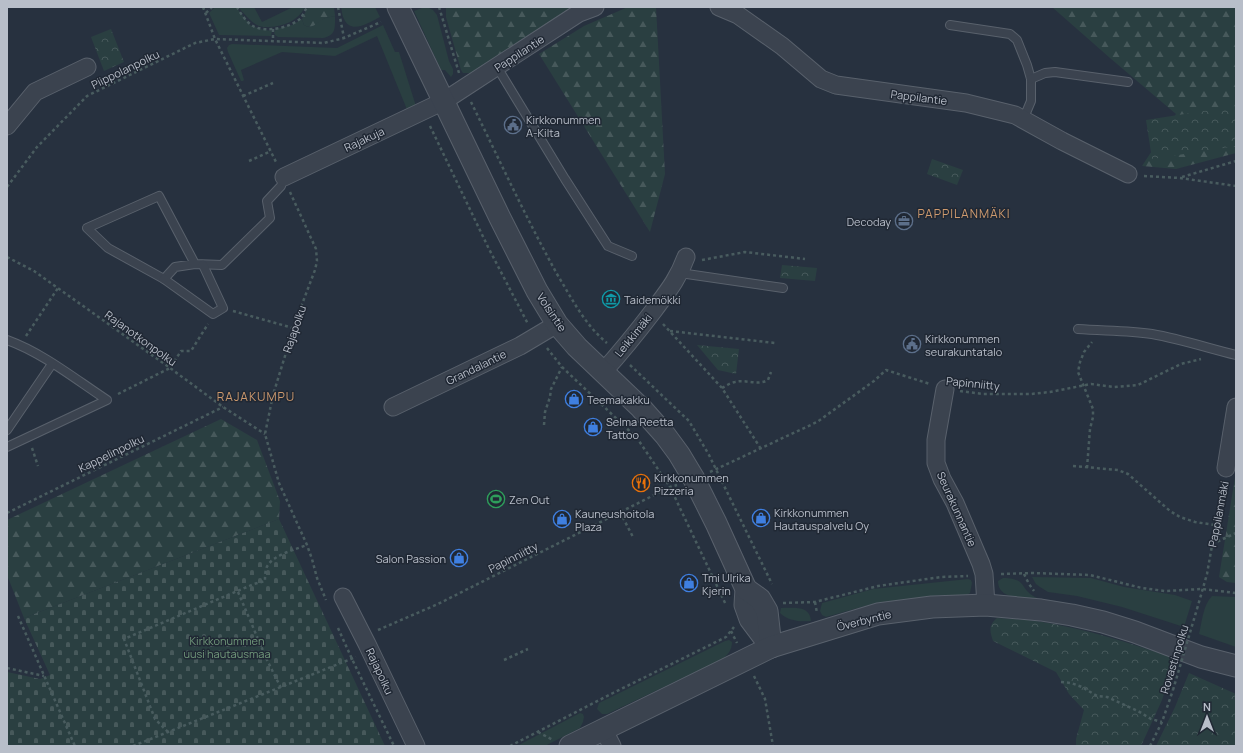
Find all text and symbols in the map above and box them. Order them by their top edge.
street label: Pappilantie [491,31,547,75]
street label: Piippolanpolku [88,46,162,92]
street label: Pappilantie [890,86,949,108]
place label: Kirkkonummen A-Kilta [526,112,601,140]
public building icon: Kirkkonummen A-Kilta [503,115,523,135]
street label: Rajakuja [341,123,387,155]
district label: PAPPILANMÄKI [917,205,1011,222]
office icon: Decoday [894,211,914,231]
place label: Decoday [847,214,891,229]
museum icon: Taidemökki [601,289,621,309]
street label: Volsintie [534,290,571,335]
place label: Taidemökki [624,292,681,307]
street label: Rajapolku [279,303,309,355]
street label: Rajanotkonpolku [102,307,180,369]
street label: Leikkimäki [611,310,655,360]
place label: Kirkkonummen seurakuntatalo [925,331,1003,359]
public building icon: Kirkkonummen seurakuntatalo [902,334,922,354]
street label: Grandalantie [443,346,509,388]
street label: Papinniitty [945,373,1001,393]
district label: RAJAKUMPU [217,388,295,405]
shop icon: Teemakakku [564,389,584,409]
place label: Teemakakku [587,392,650,407]
place label: Selma Reetta Tattoo [606,414,673,442]
shop icon: Selma Reetta Tattoo [583,417,603,437]
street label: Kappelinpolku [76,431,146,475]
street label: Seurakunnantie [934,469,980,549]
place label: Kirkkonummen Pizzeria [654,470,729,498]
restaurant icon: Kirkkonummen Pizzeria [631,473,651,493]
street label: Pappilanmäki [1204,480,1232,548]
sports icon: Zen Out [486,489,506,509]
place label: Zen Out [509,492,550,507]
place label: Kirkkonummen Hautauspalvelu Oy [774,505,869,533]
place label: Kauneushoitola Plaza [575,506,654,534]
shop icon: Kirkkonummen Hautauspalvelu Oy [751,508,771,528]
shop icon: Kauneushoitola Plaza [552,509,572,529]
street label: Papinniitty [486,538,541,576]
shop icon: Salon Passion [449,548,469,568]
place label: Salon Passion [376,551,446,566]
place label: Tmi Ulrika Kjerin [702,570,751,598]
shop icon: Tmi Ulrika Kjerin [679,573,699,593]
street label: Överbyntie [835,606,893,634]
street label: Rovastinpolku [1156,623,1192,695]
park label: Kirkkonummen uusi hautausmaa [183,633,271,661]
street label: Rajapolku [363,645,397,697]
north arrow [1187,697,1227,737]
text: N [1203,699,1211,714]

